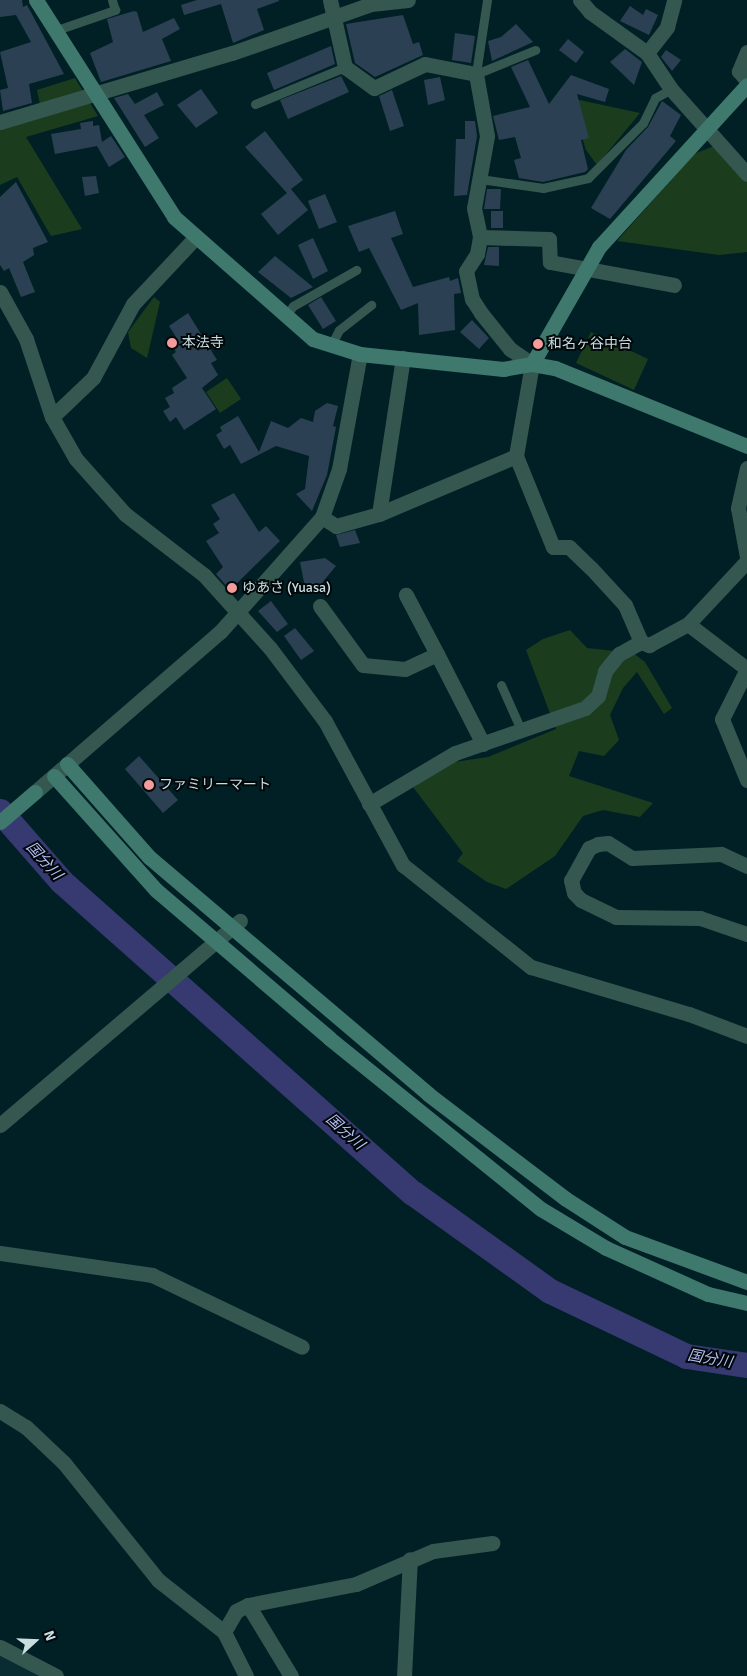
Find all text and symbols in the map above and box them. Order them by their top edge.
place label: 本法寺 [182,335,224,351]
place label: 和名ヶ谷中台 [548,336,632,352]
marker: 本法寺 [166,337,178,349]
marker: 和名ヶ谷中台 [532,338,544,350]
place label: ゆあさ (Yuasa) [242,580,331,596]
marker: ゆあさ (Yuasa) [226,582,238,594]
place label: ファミリーマート [159,777,271,793]
marker: ファミリーマート [143,779,155,791]
water label: 国分川 [22,838,66,884]
water label: 国分川 [322,1110,368,1154]
water label: 国分川 [686,1346,734,1372]
north arrow [10,1616,60,1666]
text: N [40,1628,59,1643]

